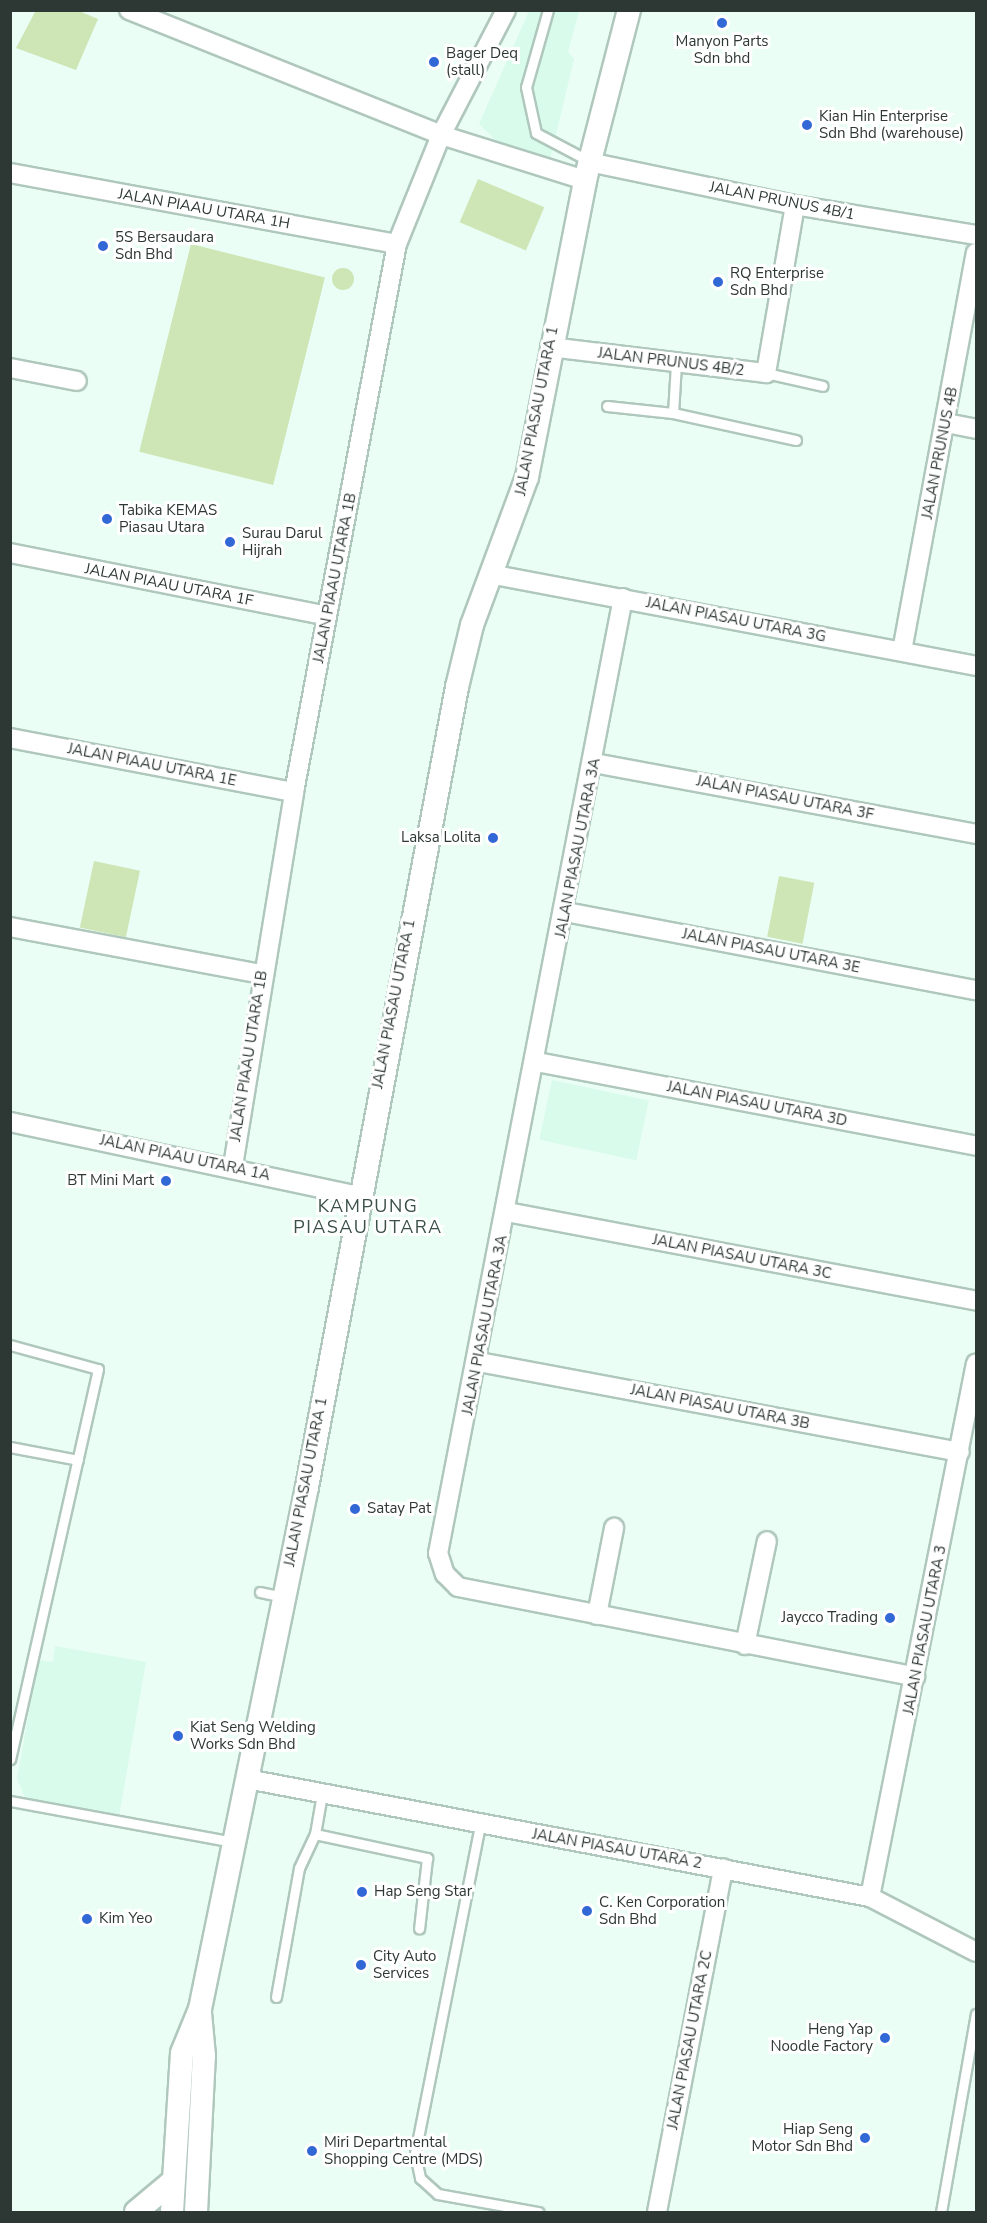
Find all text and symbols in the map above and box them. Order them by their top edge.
marker: Manyon Parts Sdn bhd [715,16,729,30]
place label: Manyon Parts Sdn bhd [676,32,768,67]
place label: Bager Deq (stall) [446,44,518,79]
marker: Bager Deq (stall) [427,55,441,69]
place label: Kian Hin Enterprise Sdn Bhd (warehouse) [819,107,964,142]
marker: Kian Hin Enterprise Sdn Bhd (warehouse) [800,118,814,132]
street label: JALAN PRUNUS 4B/1 [708,178,856,224]
street label: JALAN PIAAU UTARA 1H [117,185,291,233]
place label: 5S Bersaudara Sdn Bhd [115,228,214,263]
marker: 5S Bersaudara Sdn Bhd [96,239,110,253]
place label: RQ Enterprise Sdn Bhd [730,264,824,299]
marker: RQ Enterprise Sdn Bhd [711,275,725,289]
street label: JALAN PIASAU UTARA 1 [512,325,562,497]
street label: JALAN PRUNUS 4B/2 [597,344,745,380]
street label: JALAN PRUNUS 4B [918,385,962,521]
street label: JALAN PIAAU UTARA 1B [310,491,360,665]
place label: Tabika KEMAS Piasau Utara [119,501,217,536]
marker: Tabika KEMAS Piasau Utara [100,512,114,526]
place label: Surau Darul Hijrah [242,524,322,559]
marker: Surau Darul Hijrah [223,535,237,549]
street label: JALAN PIAAU UTARA 1F [83,560,255,610]
street label: JALAN PIASAU UTARA 3G [645,594,827,646]
street label: JALAN PIAAU UTARA 1E [66,740,238,790]
street label: JALAN PIASAU UTARA 3A [552,757,604,939]
street label: JALAN PIASAU UTARA 3F [695,772,875,824]
place label: Laksa Lolita [401,829,481,847]
marker: Laksa Lolita [486,831,500,845]
street label: JALAN PIASAU UTARA 1 [369,918,419,1090]
street label: JALAN PIASAU UTARA 3E [681,925,861,977]
street label: JALAN PIAAU UTARA 1B [227,969,271,1143]
street label: JALAN PIASAU UTARA 3D [665,1078,849,1130]
street label: JALAN PIAAU UTARA 1A [98,1131,272,1185]
place label: BT Mini Mart [67,1172,154,1190]
marker: BT Mini Mart [159,1174,173,1188]
district label: KAMPUNG PIASAU UTARA [293,1196,443,1238]
street label: JALAN PIASAU UTARA 3C [651,1231,833,1283]
street label: JALAN PIASAU UTARA 3A [459,1234,511,1416]
street label: JALAN PIASAU UTARA 3B [629,1381,811,1433]
street label: JALAN PIASAU UTARA 1 [281,1396,331,1568]
place label: Satay Pat [367,1500,431,1518]
marker: Satay Pat [348,1502,362,1516]
street label: JALAN PIASAU UTARA 3 [900,1544,950,1716]
place label: Jaycco Trading [781,1609,878,1627]
marker: Jaycco Trading [883,1611,897,1625]
place label: Kiat Seng Welding Works Sdn Bhd [190,1718,316,1753]
marker: Kiat Seng Welding Works Sdn Bhd [171,1729,185,1743]
street label: JALAN PIASAU UTARA 2 [531,1825,703,1873]
place label: Hap Seng Star [374,1883,472,1901]
marker: Hap Seng Star [355,1885,369,1899]
place label: C. Ken Corporation Sdn Bhd [599,1893,725,1928]
marker: C. Ken Corporation Sdn Bhd [580,1904,594,1918]
place label: Kim Yeo [99,1910,153,1928]
marker: Kim Yeo [80,1912,94,1926]
place label: City Auto Services [373,1947,436,1982]
street label: JALAN PIASAU UTARA 2C [664,1949,716,2131]
marker: City Auto Services [354,1958,368,1972]
place label: Heng Yap Noodle Factory [770,2020,873,2055]
marker: Heng Yap Noodle Factory [878,2031,892,2045]
place label: Hiap Seng Motor Sdn Bhd [751,2120,853,2155]
marker: Hiap Seng Motor Sdn Bhd [858,2131,872,2145]
place label: Miri Departmental Shopping Centre (MDS) [324,2133,483,2168]
marker: Miri Departmental Shopping Centre (MDS) [305,2144,319,2158]

